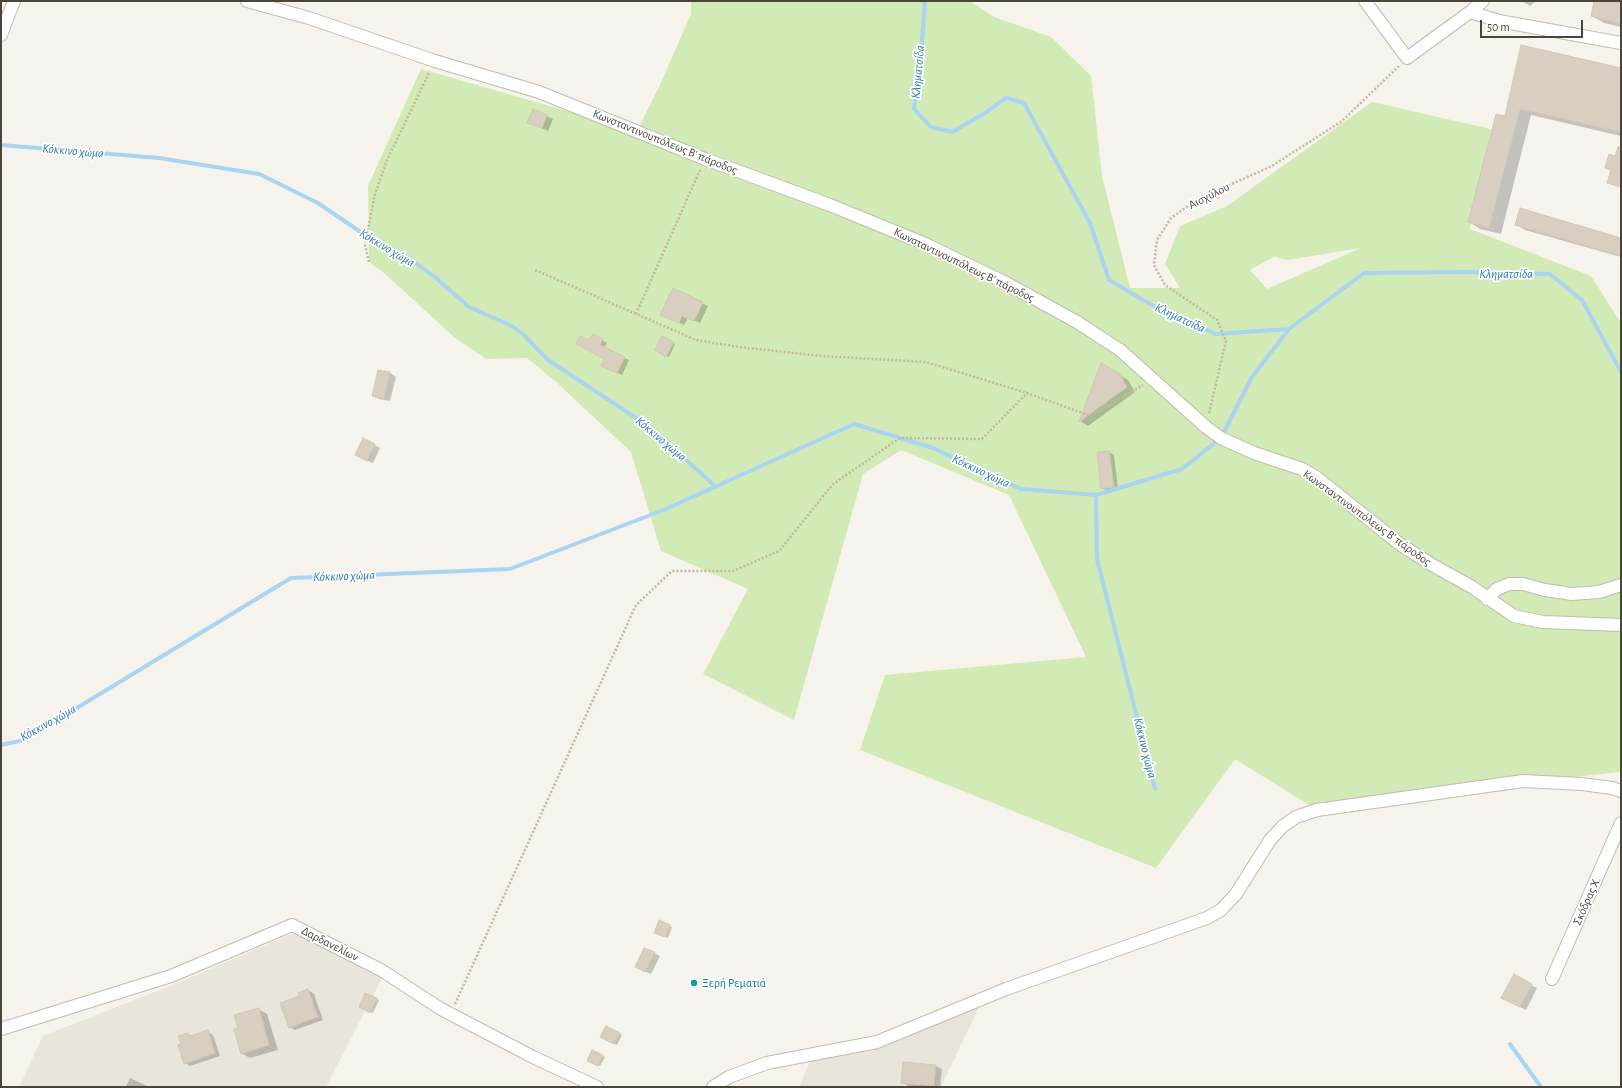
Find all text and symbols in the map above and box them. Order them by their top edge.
scale bar [1482,12,1585,38]
text: 50 m [1487,21,1510,33]
water label: Κληματσίδα [908,45,928,99]
street label: Κωνσταντινουπόλεως Β' πάροδος [591,106,739,178]
water label: Κόκκινο χώμα [42,141,104,161]
street label: Αισχύλου [1186,180,1232,212]
water label: Κόκκινο χώμα [357,225,417,271]
street label: Κωνσταντινουπόλεως Β' πάροδος [891,225,1037,305]
water label: Κληματσίδα [1479,266,1533,282]
water label: Κληματσίδα [1152,300,1208,336]
water label: Κόκκινο χώμα [632,413,690,465]
water label: Κόκκινο χώμα [950,451,1012,491]
street label: Κωνσταντινουπόλεως Β' πάροδος [1300,467,1434,569]
water label: Κόκκινο χώμα [313,567,375,585]
water label: Κόκκινο χώμα [17,701,79,745]
water label: Κόκκινο χώμα [1130,716,1160,780]
street label: Σκόδρας Χ. [1570,875,1604,927]
street label: Δαρδανελίων [299,923,361,965]
place label: Ξερή Ρεματιά [702,976,766,990]
marker: Ξερή Ρεματιά [689,978,699,988]

